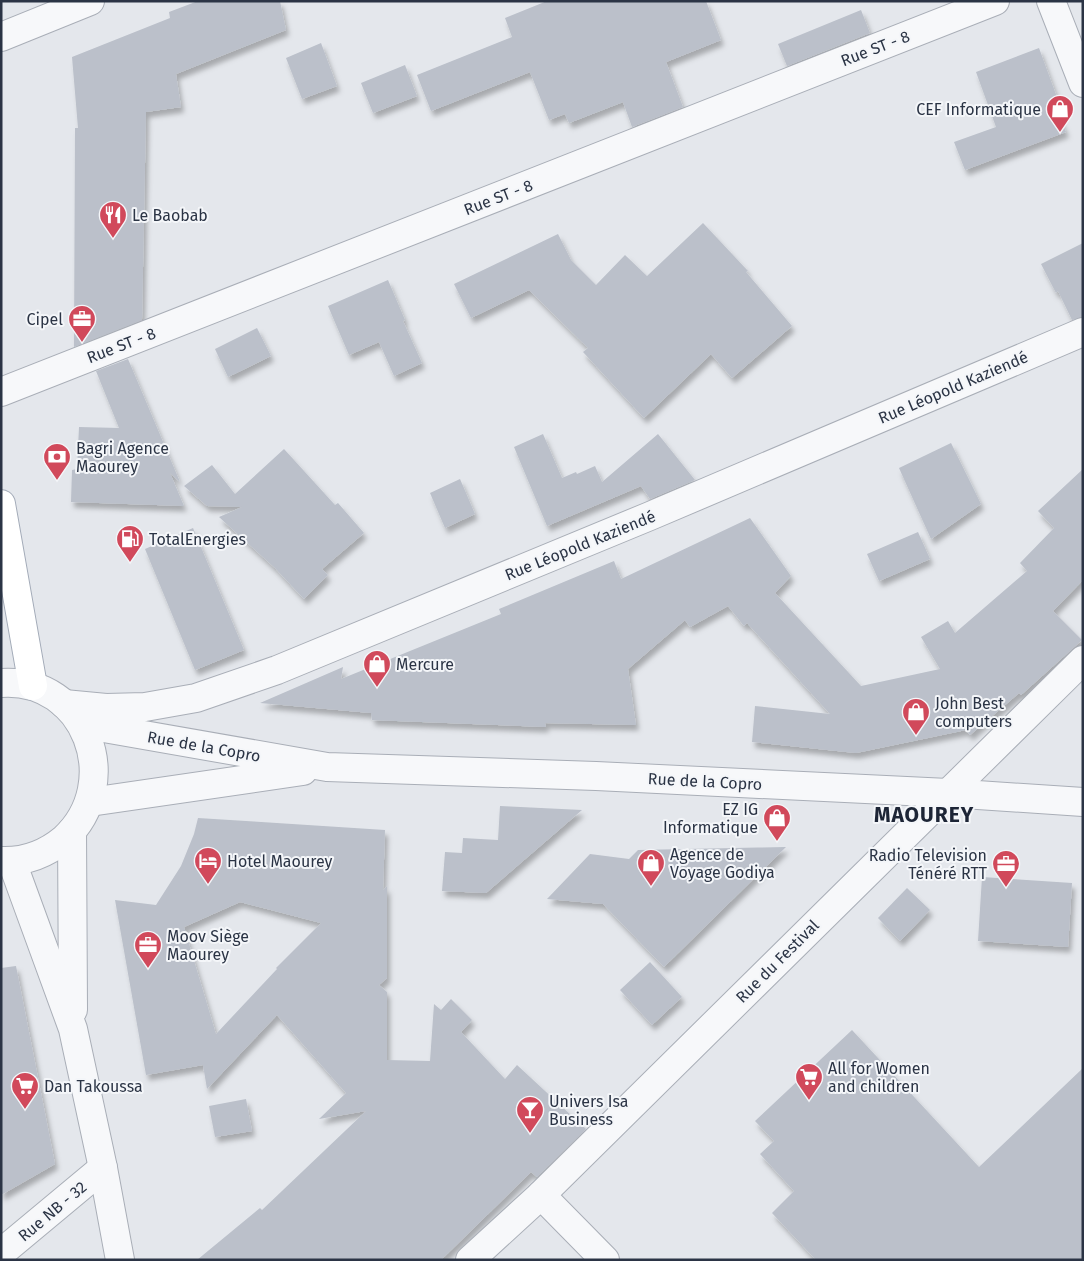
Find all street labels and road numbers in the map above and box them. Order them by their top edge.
street label: Rue ST - 8 [838,27,913,70]
street label: Rue ST - 8 [461,176,536,219]
street label: Rue ST - 8 [84,324,159,367]
street label: Rue Léopold Kaziendé [875,347,1031,428]
street label: Rue Léopold Kaziendé [502,507,658,584]
street label: Rue de la Copro [146,727,262,766]
street label: Rue de la Copro [647,769,763,794]
street label: Rue du Festival [732,916,823,1007]
street label: Rue NB - 32 [14,1177,90,1245]

